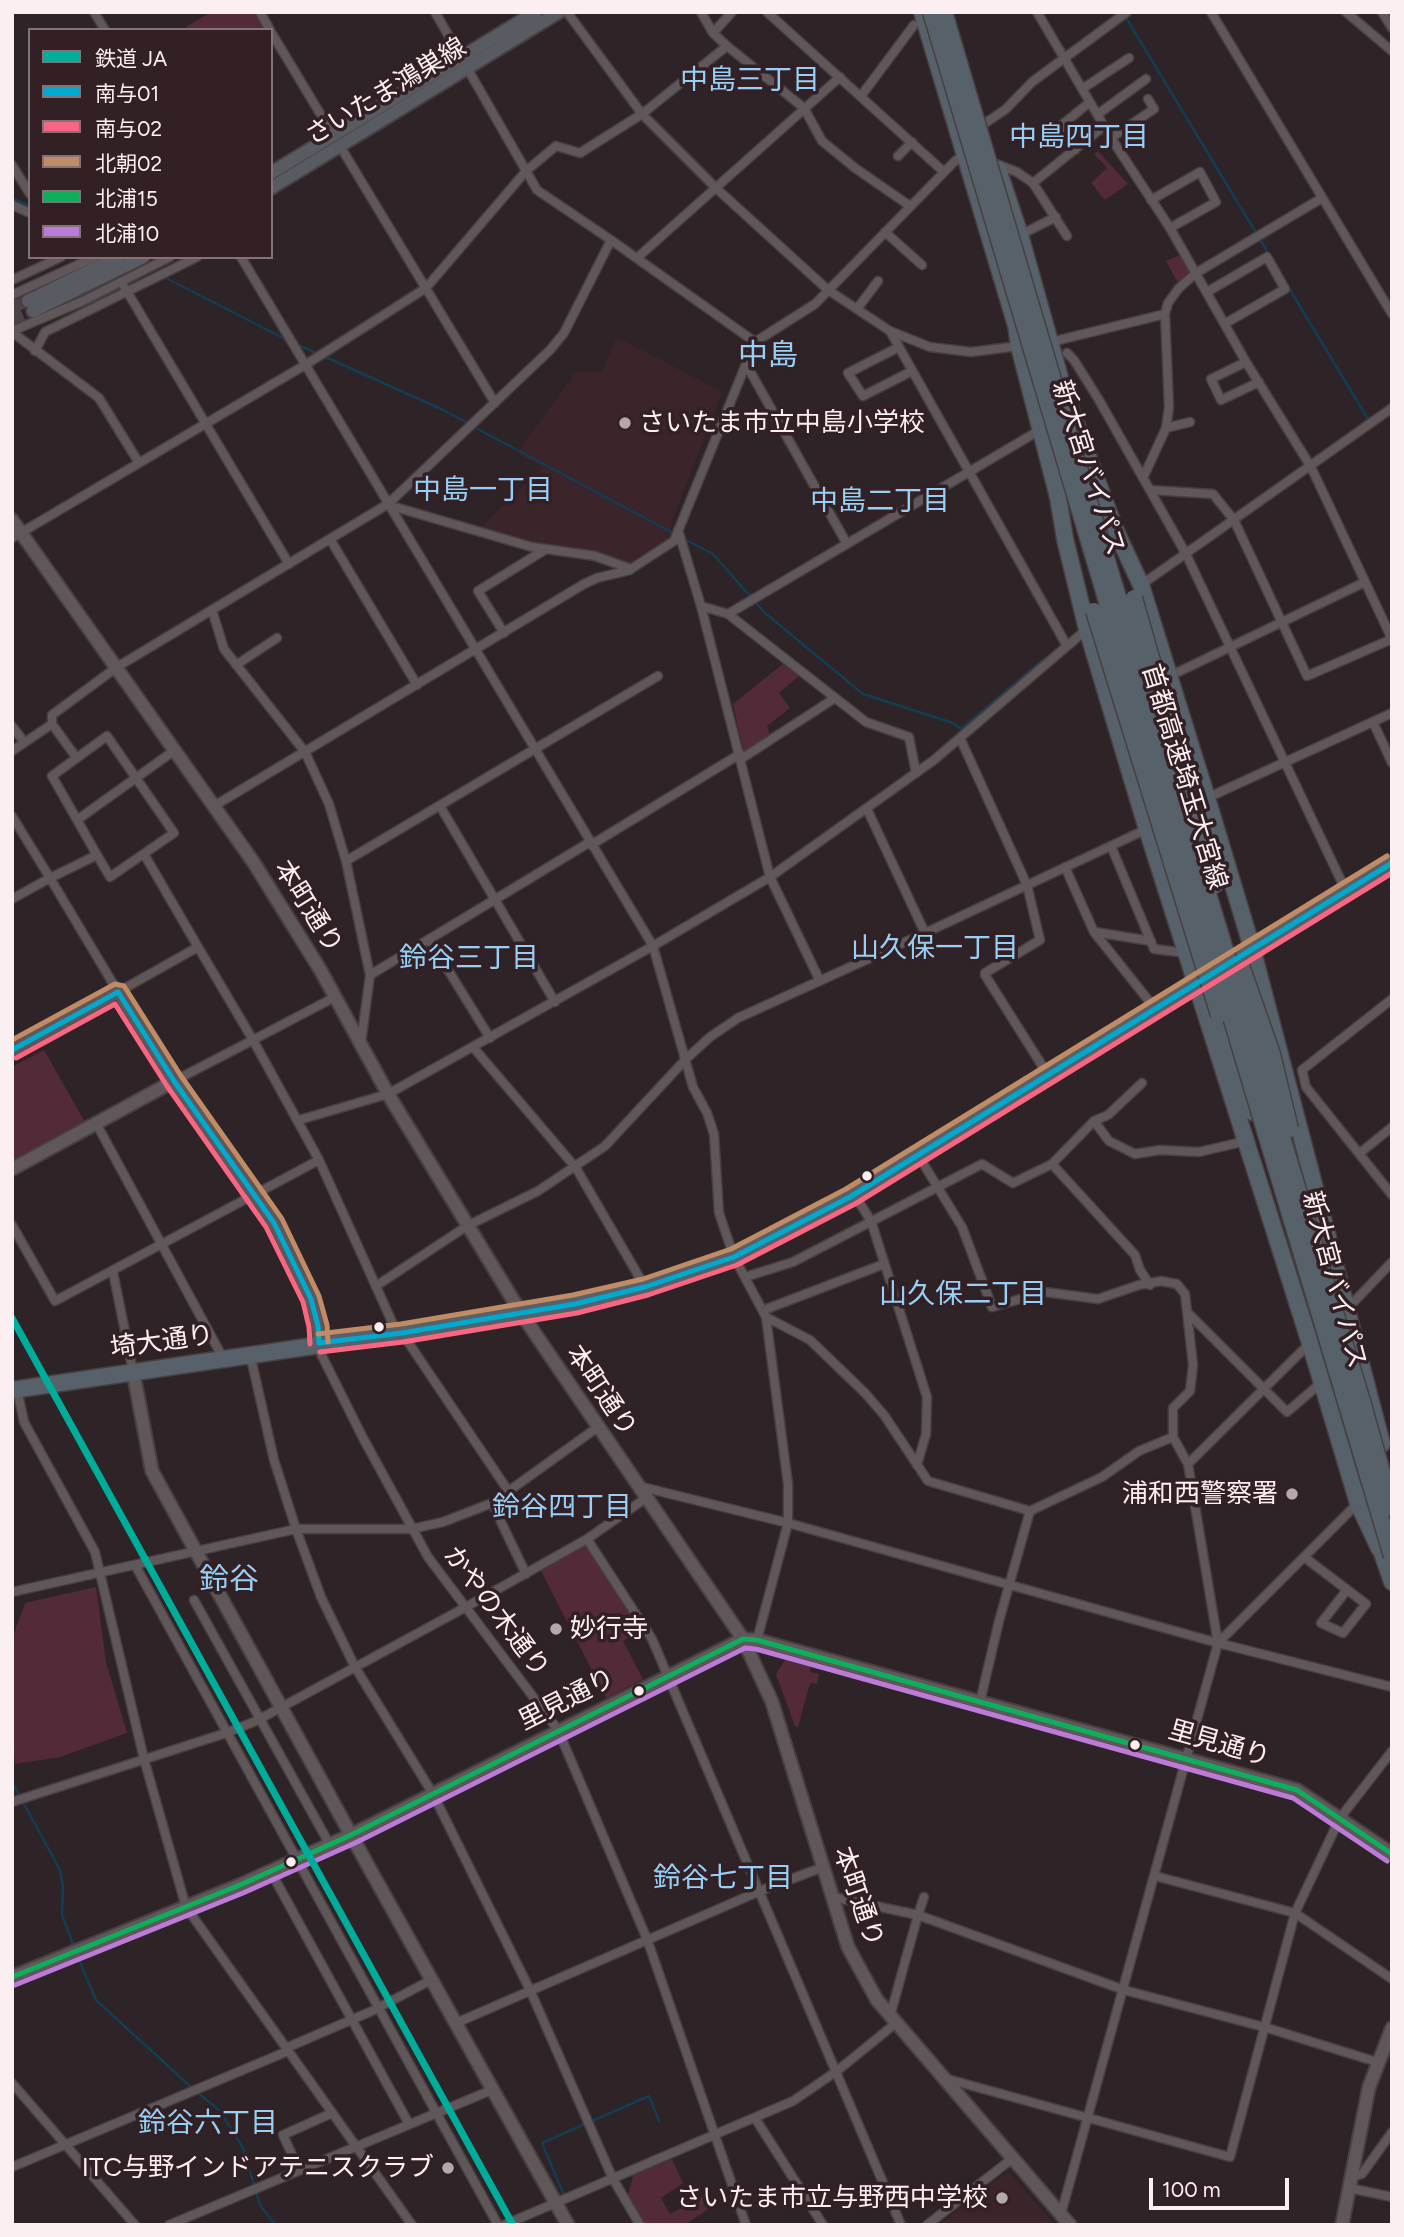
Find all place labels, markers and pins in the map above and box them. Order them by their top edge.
place label: さいたま市立中島小学校 [639,407,925,439]
marker: さいたま市立中島小学校 [617,415,633,431]
unlabelled marker [860,1169,874,1183]
unlabelled marker [372,1320,386,1334]
place label: 浦和西警察署 [1122,1478,1278,1510]
marker: 浦和西警察署 [1284,1486,1300,1502]
place label: 妙行寺 [570,1613,648,1645]
marker: 妙行寺 [548,1621,564,1637]
unlabelled marker [632,1684,646,1698]
unlabelled marker [1128,1738,1142,1752]
unlabelled marker [284,1855,298,1869]
place label: ITC与野インドアテニスクラブ [82,2152,434,2184]
marker: ITC与野インドアテニスクラブ [440,2160,456,2176]
place label: さいたま市立与野西中学校 [676,2182,988,2214]
marker: さいたま市立与野西中学校 [994,2190,1010,2206]

